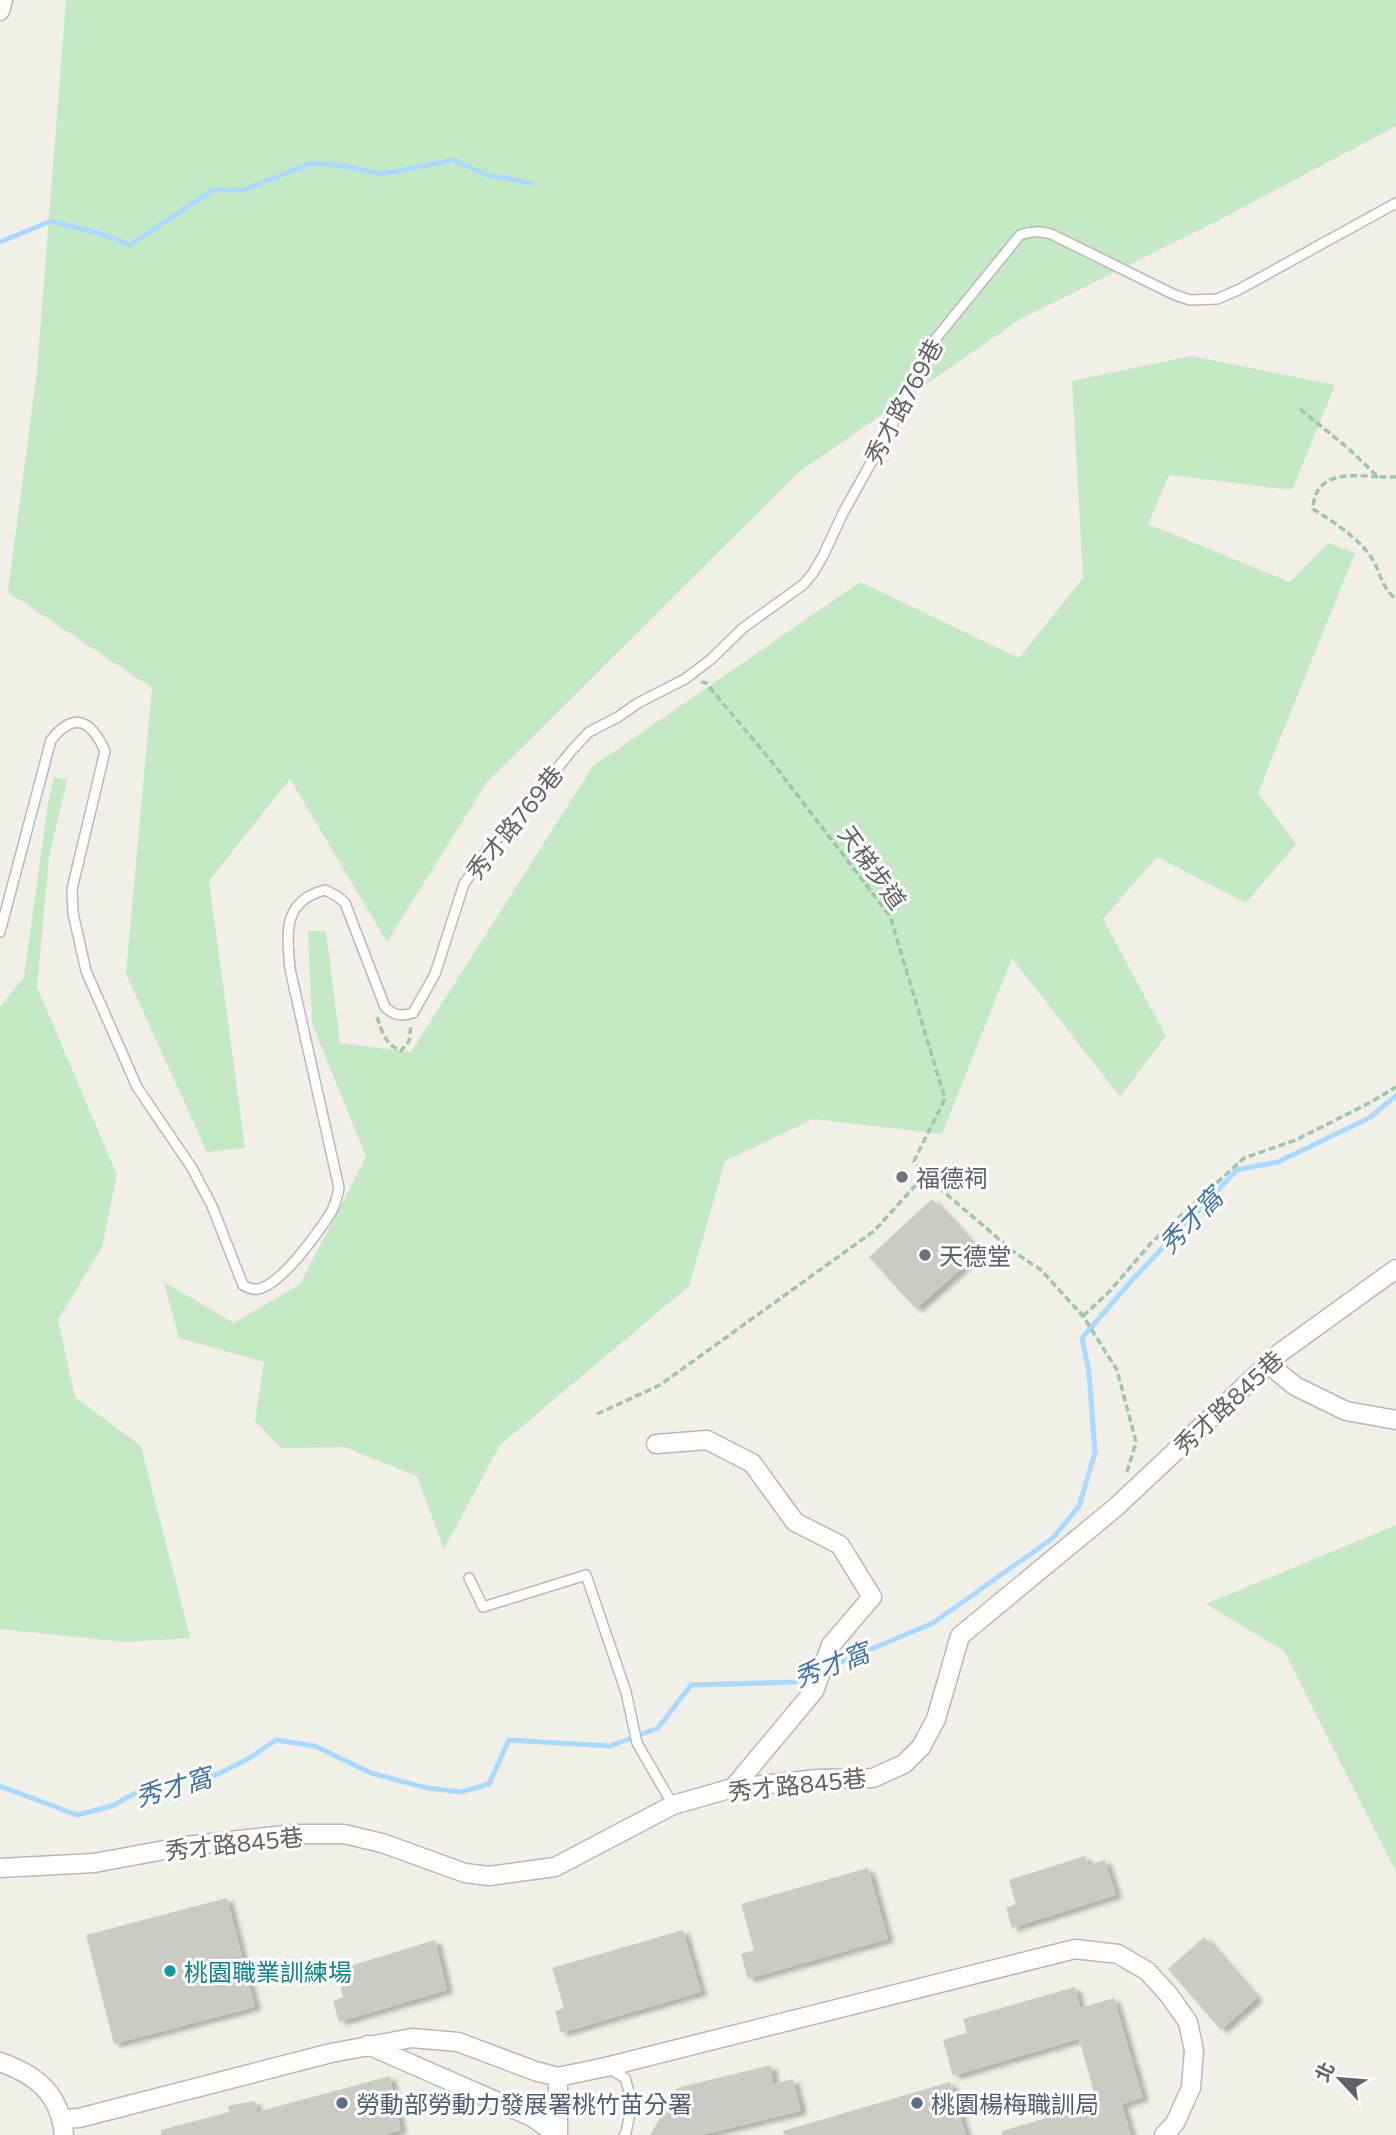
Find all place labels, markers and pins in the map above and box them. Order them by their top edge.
place label: 福德祠 [916,1163,988,1192]
marker: 福德祠 [894,1169,910,1185]
place label: 天德堂 [939,1241,1011,1270]
marker: 天德堂 [917,1247,933,1263]
place label: 桃園職業訓練場 [184,1957,352,1986]
marker: 桃園職業訓練場 [162,1963,178,1979]
place label: 勞動部勞動力發展署桃竹苗分署 [356,2089,692,2118]
place label: 桃園楊梅職訓局 [931,2089,1099,2118]
marker: 勞動部勞動力發展署桃竹苗分署 [334,2095,350,2111]
marker: 桃園楊梅職訓局 [909,2095,925,2111]

